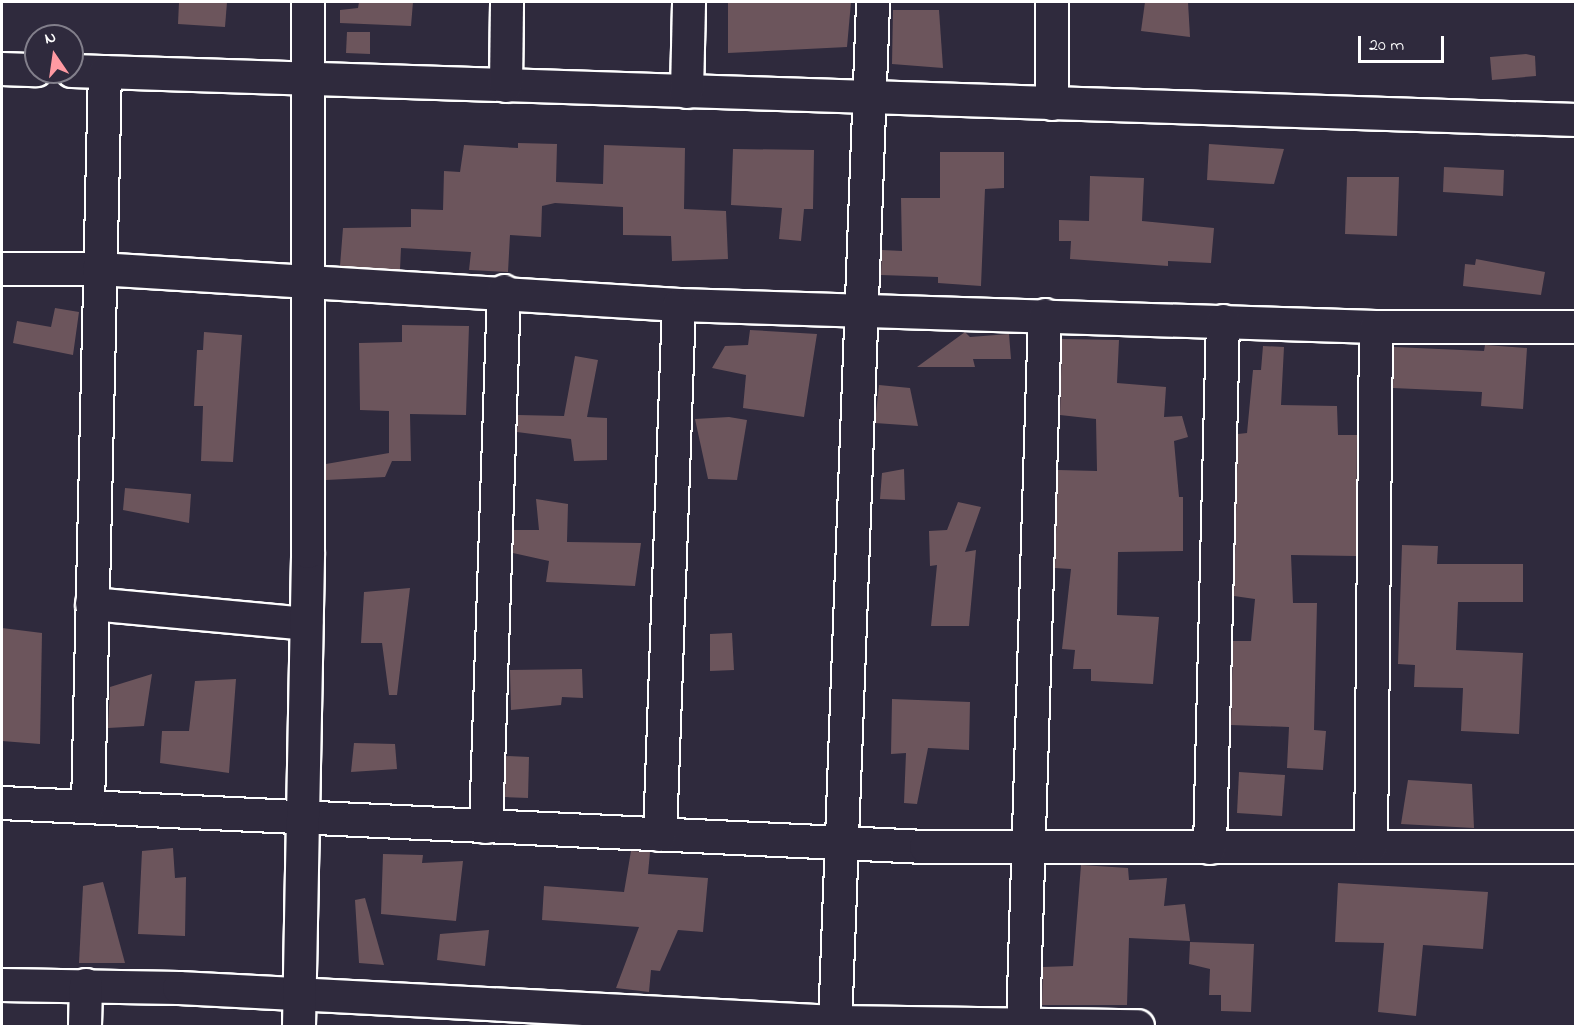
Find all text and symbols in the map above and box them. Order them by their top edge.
north arrow [24,24,84,84]
scale bar [1361,24,1446,62]
text: N [42,26,58,51]
text: 20 m [1369,33,1404,59]

